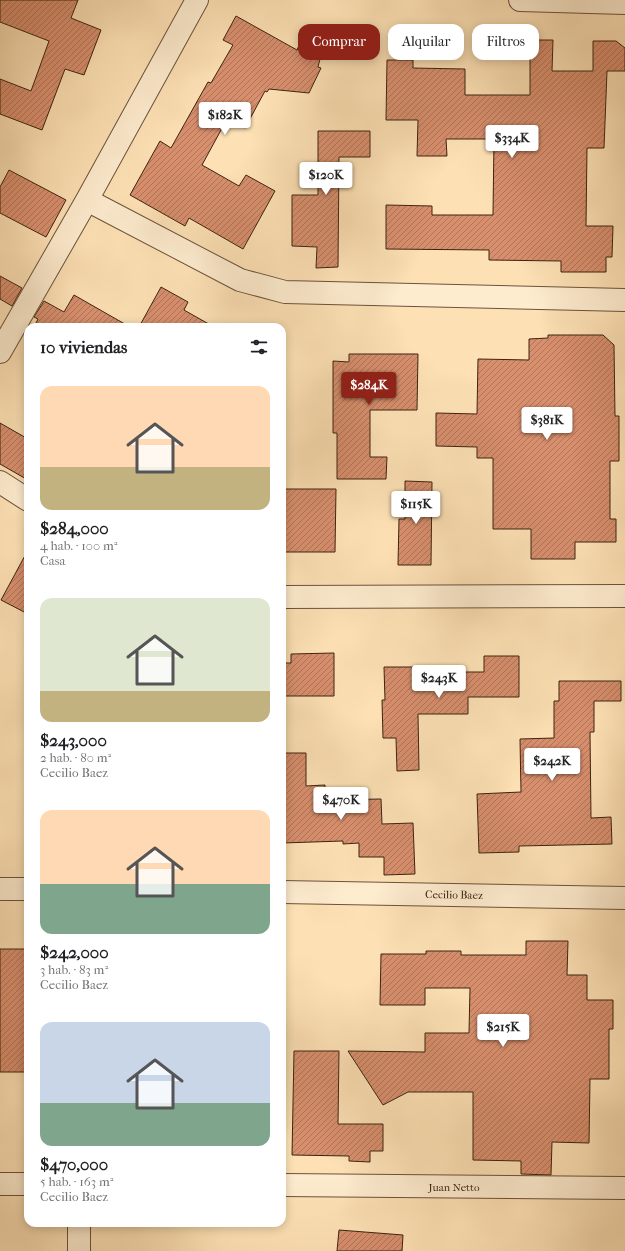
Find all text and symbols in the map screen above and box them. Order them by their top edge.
chip: Comprar [298,24,380,60]
chip: Alquilar [388,24,464,60]
chip: Filtros [472,24,539,60]
pin: $182K [197,102,253,136]
text: $182K [208,107,242,122]
pin: $334K [484,125,540,159]
text: $334K [495,130,529,145]
pin: $120K [298,162,354,196]
text: $120K [308,167,344,182]
icon: filters [248,336,270,358]
text: 10 viviendas [40,337,127,357]
pin: $284K [341,372,397,406]
text: $284K [350,377,388,392]
pin: $381K [519,407,575,441]
icon: home [119,412,191,484]
text: $381K [530,412,564,427]
pin: $115K [388,491,444,525]
text: $115K [400,496,432,511]
text: $284,000 [40,518,109,538]
text: 4 hab. · 100 m² [40,538,117,553]
text: Casa [40,553,66,568]
icon: home [119,624,191,696]
pin: $243K [411,665,467,699]
text: $243K [421,670,457,685]
text: $243,000 [40,730,107,750]
pin: $242K [524,748,580,782]
text: 2 hab. · 80 m² [40,750,111,765]
text: $242K [533,753,571,768]
text: Cecilio Baez [40,765,108,780]
pin: $470K [313,787,369,821]
text: $470K [322,792,360,807]
icon: home [119,836,191,908]
street label: Cecilio Baez [425,888,483,902]
text: $242,000 [40,942,109,962]
text: 3 hab. · 83 m² [40,962,108,977]
text: Cecilio Baez [40,977,108,992]
pin: $215K [475,1014,531,1048]
text: $215K [486,1019,520,1034]
icon: home [119,1048,191,1120]
text: $470,000 [40,1154,108,1174]
text: 5 hab. · 163 m² [40,1174,113,1189]
street label: Juan Netto [427,1181,480,1194]
text: Cecilio Baez [40,1189,108,1204]

